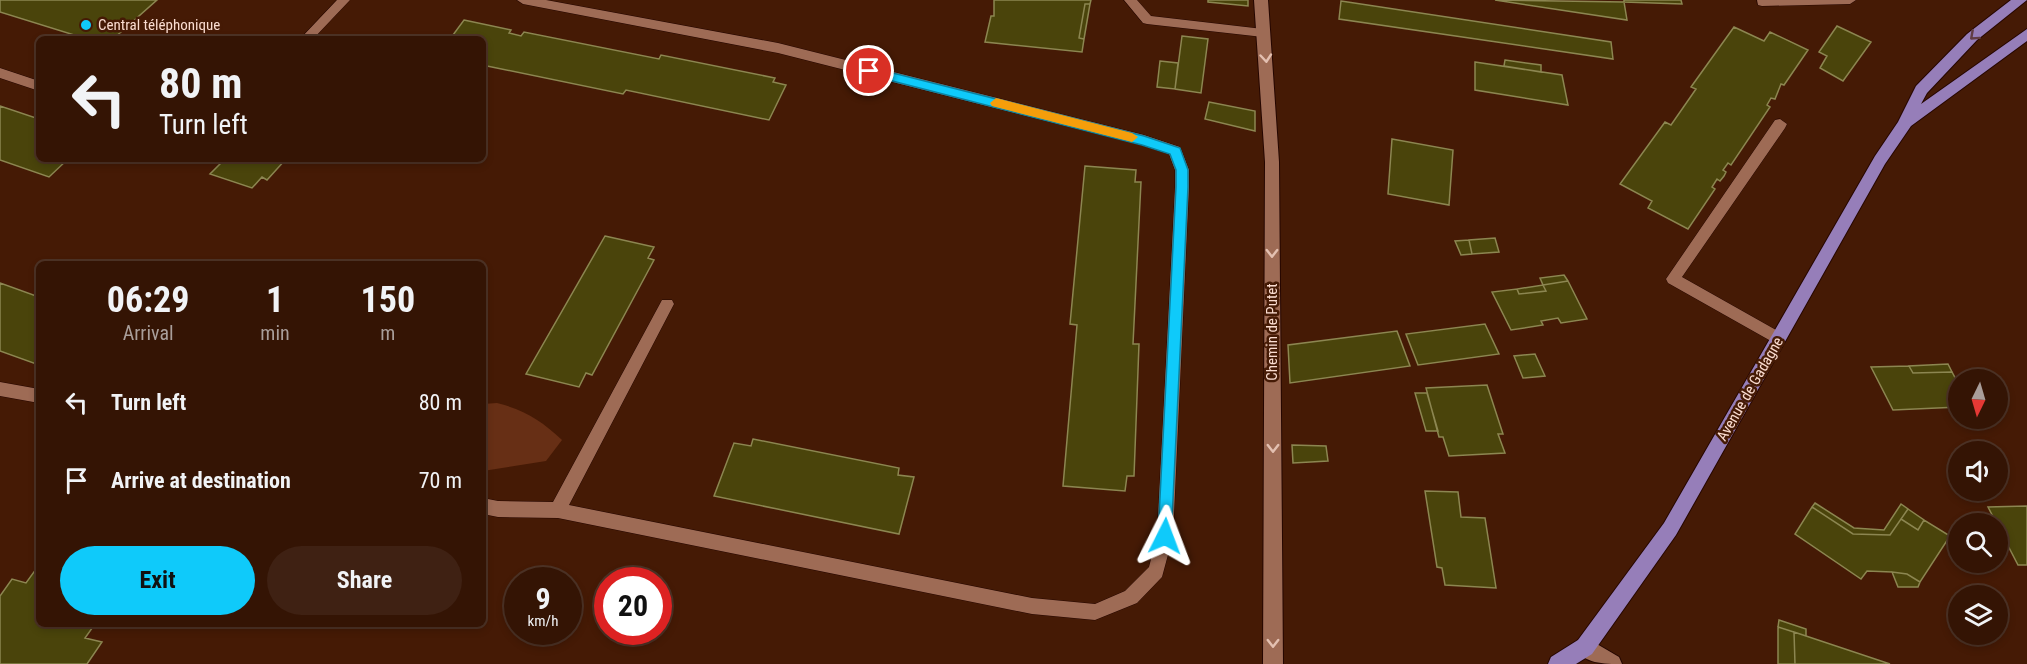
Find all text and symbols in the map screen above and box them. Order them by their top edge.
place label: Central téléphonique [98,16,220,34]
marker: Central téléphonique [79,18,93,32]
one-way arrow [1970,29,1981,40]
pin [843,45,894,96]
icon: arrive [852,54,885,87]
one-way arrow [1259,54,1272,63]
text: 80 m [159,59,242,108]
icon: left [60,60,138,138]
text: Turn left [159,109,248,141]
one-way arrow [1266,249,1278,258]
text: 06:29 [107,279,189,321]
text: 1 [266,279,284,321]
text: 150 [361,279,415,321]
street label: Chemin de Putet [1263,283,1281,381]
text: Arrival [123,321,174,345]
text: min [260,321,290,345]
text: m [380,321,395,345]
street label: Avenue de Gadagne [1713,334,1787,444]
north arrow [1948,369,2008,429]
map controls [1948,369,2008,645]
icon: left [60,386,93,419]
text: Turn left [111,390,186,415]
text: 80 m [419,390,462,415]
button: sound [1948,441,2008,501]
one-way arrow [1267,444,1279,453]
icon: arrive [60,464,93,497]
text: Arrive at destination [111,468,291,493]
text: 70 m [419,468,462,493]
position arrow [1133,504,1197,568]
button: search [1948,513,2008,573]
button: Exit [60,546,255,615]
button: Share [267,546,462,615]
speed limit sign: 20 [594,567,672,645]
text: 9 [535,581,551,616]
button: layers [1948,585,2008,645]
text: km/h [528,612,558,630]
one-way arrow [1267,639,1279,648]

